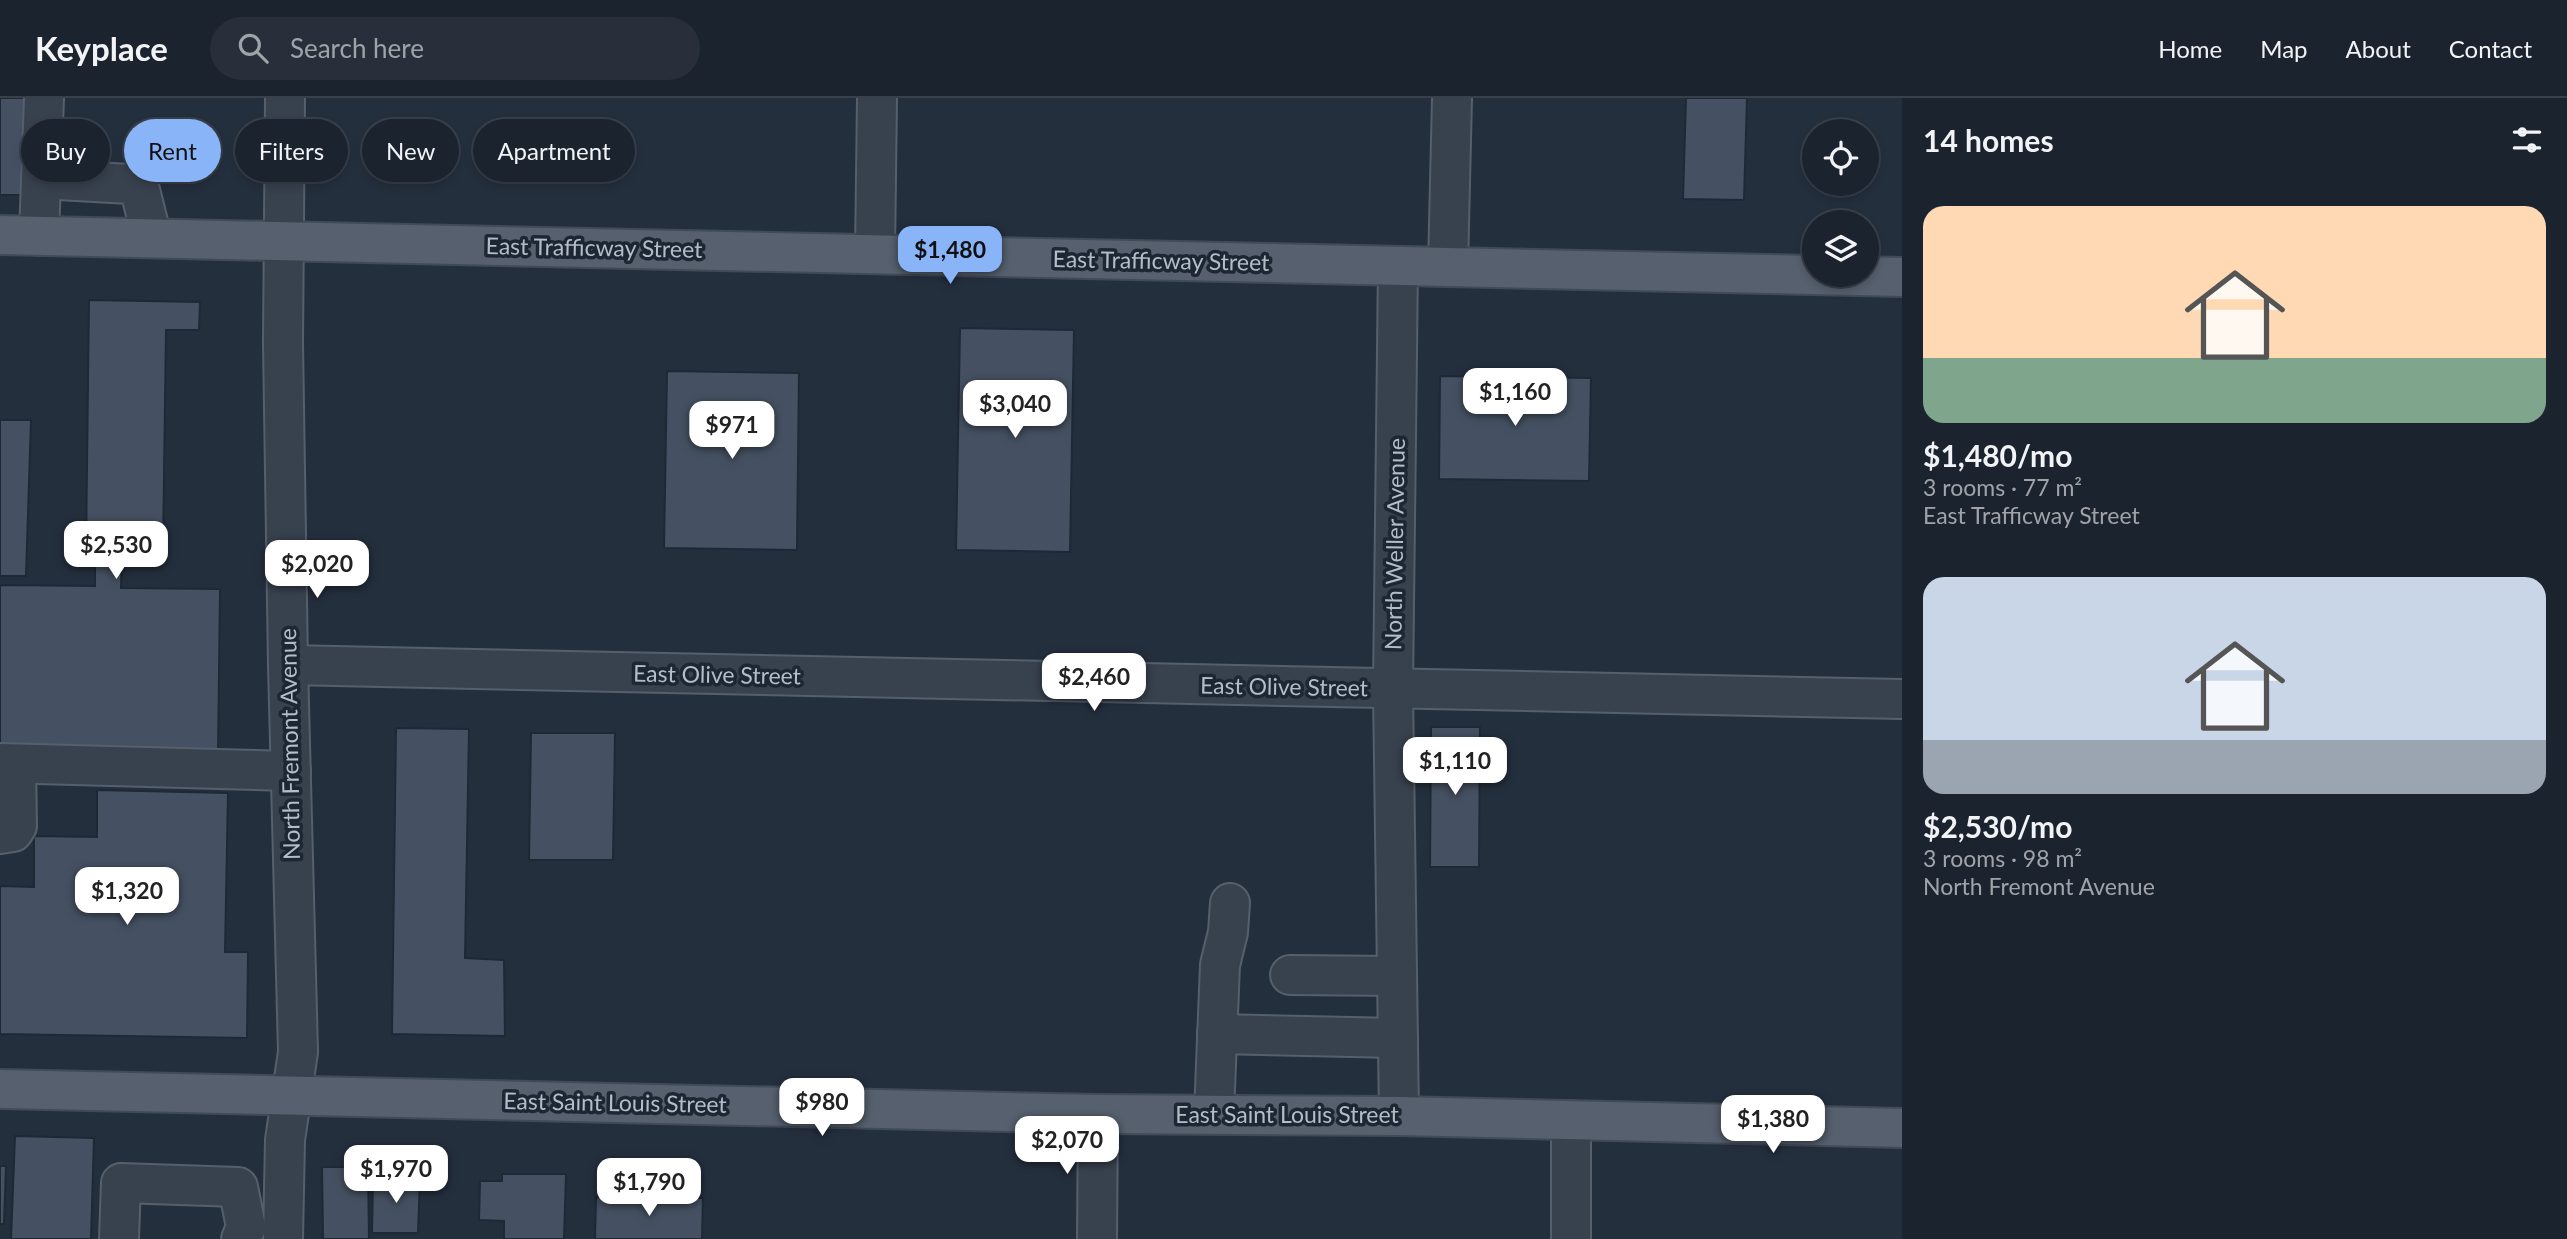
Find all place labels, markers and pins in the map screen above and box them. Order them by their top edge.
pin: $1,480 [893,226,1007,286]
pin: $1,160 [1458,368,1572,428]
pin: $3,040 [958,380,1072,440]
pin: $971 [691,402,773,461]
pin: $2,530 [59,522,173,581]
pin: $2,020 [260,540,374,600]
pin: $2,460 [1037,654,1151,713]
pin: $1,110 [1398,738,1512,797]
pin: $1,320 [70,868,184,927]
pin: $980 [781,1079,863,1138]
pin: $1,380 [1716,1096,1830,1155]
pin: $2,070 [1010,1116,1124,1176]
pin: $1,970 [339,1146,453,1205]
pin: $1,790 [592,1158,706,1218]

